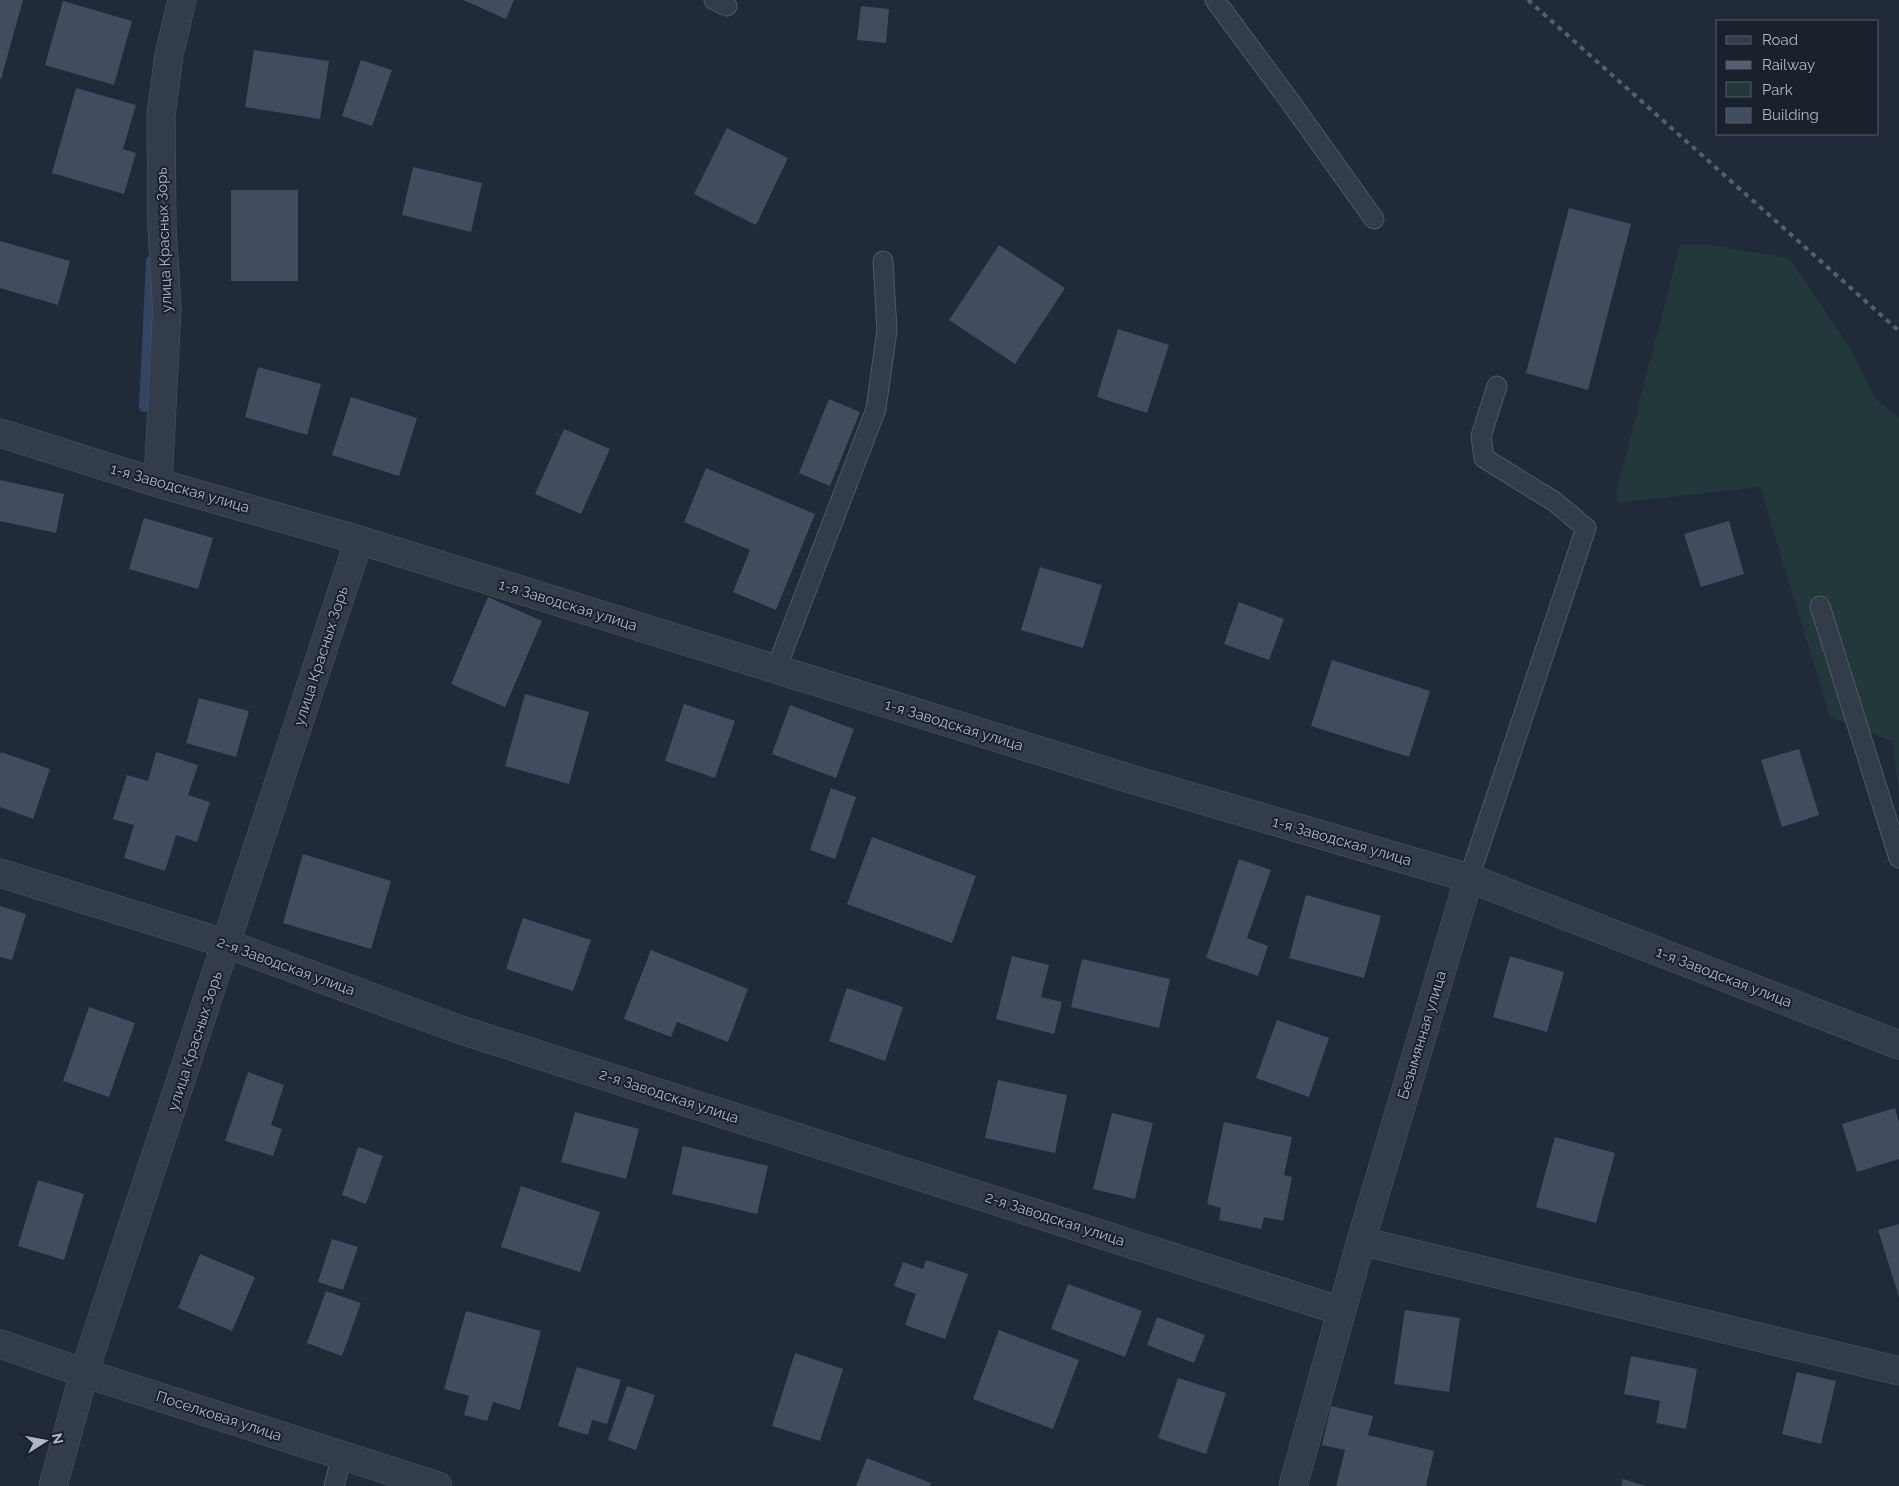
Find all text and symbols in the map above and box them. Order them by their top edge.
legend [1716,20,1879,135]
text: Road [1762,31,1798,49]
text: Railway [1762,56,1815,74]
text: Park [1762,81,1793,99]
text: Building [1762,106,1819,124]
street label: улица Красных Зорь [152,167,176,313]
street label: 1-я Заводская улица [108,460,252,516]
street label: 1-я Заводская улица [497,575,639,635]
street label: улица Красных Зорь [290,584,352,728]
street label: 1-я Заводская улица [883,695,1025,755]
street label: 1-я Заводская улица [1270,813,1414,869]
street label: 2-я Заводская улица [215,933,357,999]
street label: 1-я Заводская улица [1654,943,1794,1011]
street label: улица Красных Зорь [164,969,226,1113]
street label: Безымянная улица [1394,969,1450,1101]
street label: 2-я Заводская улица [597,1065,741,1127]
street label: 2-я Заводская улица [983,1188,1127,1250]
street label: Поселковая улица [154,1387,284,1445]
north arrow [20,1416,70,1466]
text: N [49,1432,67,1445]

